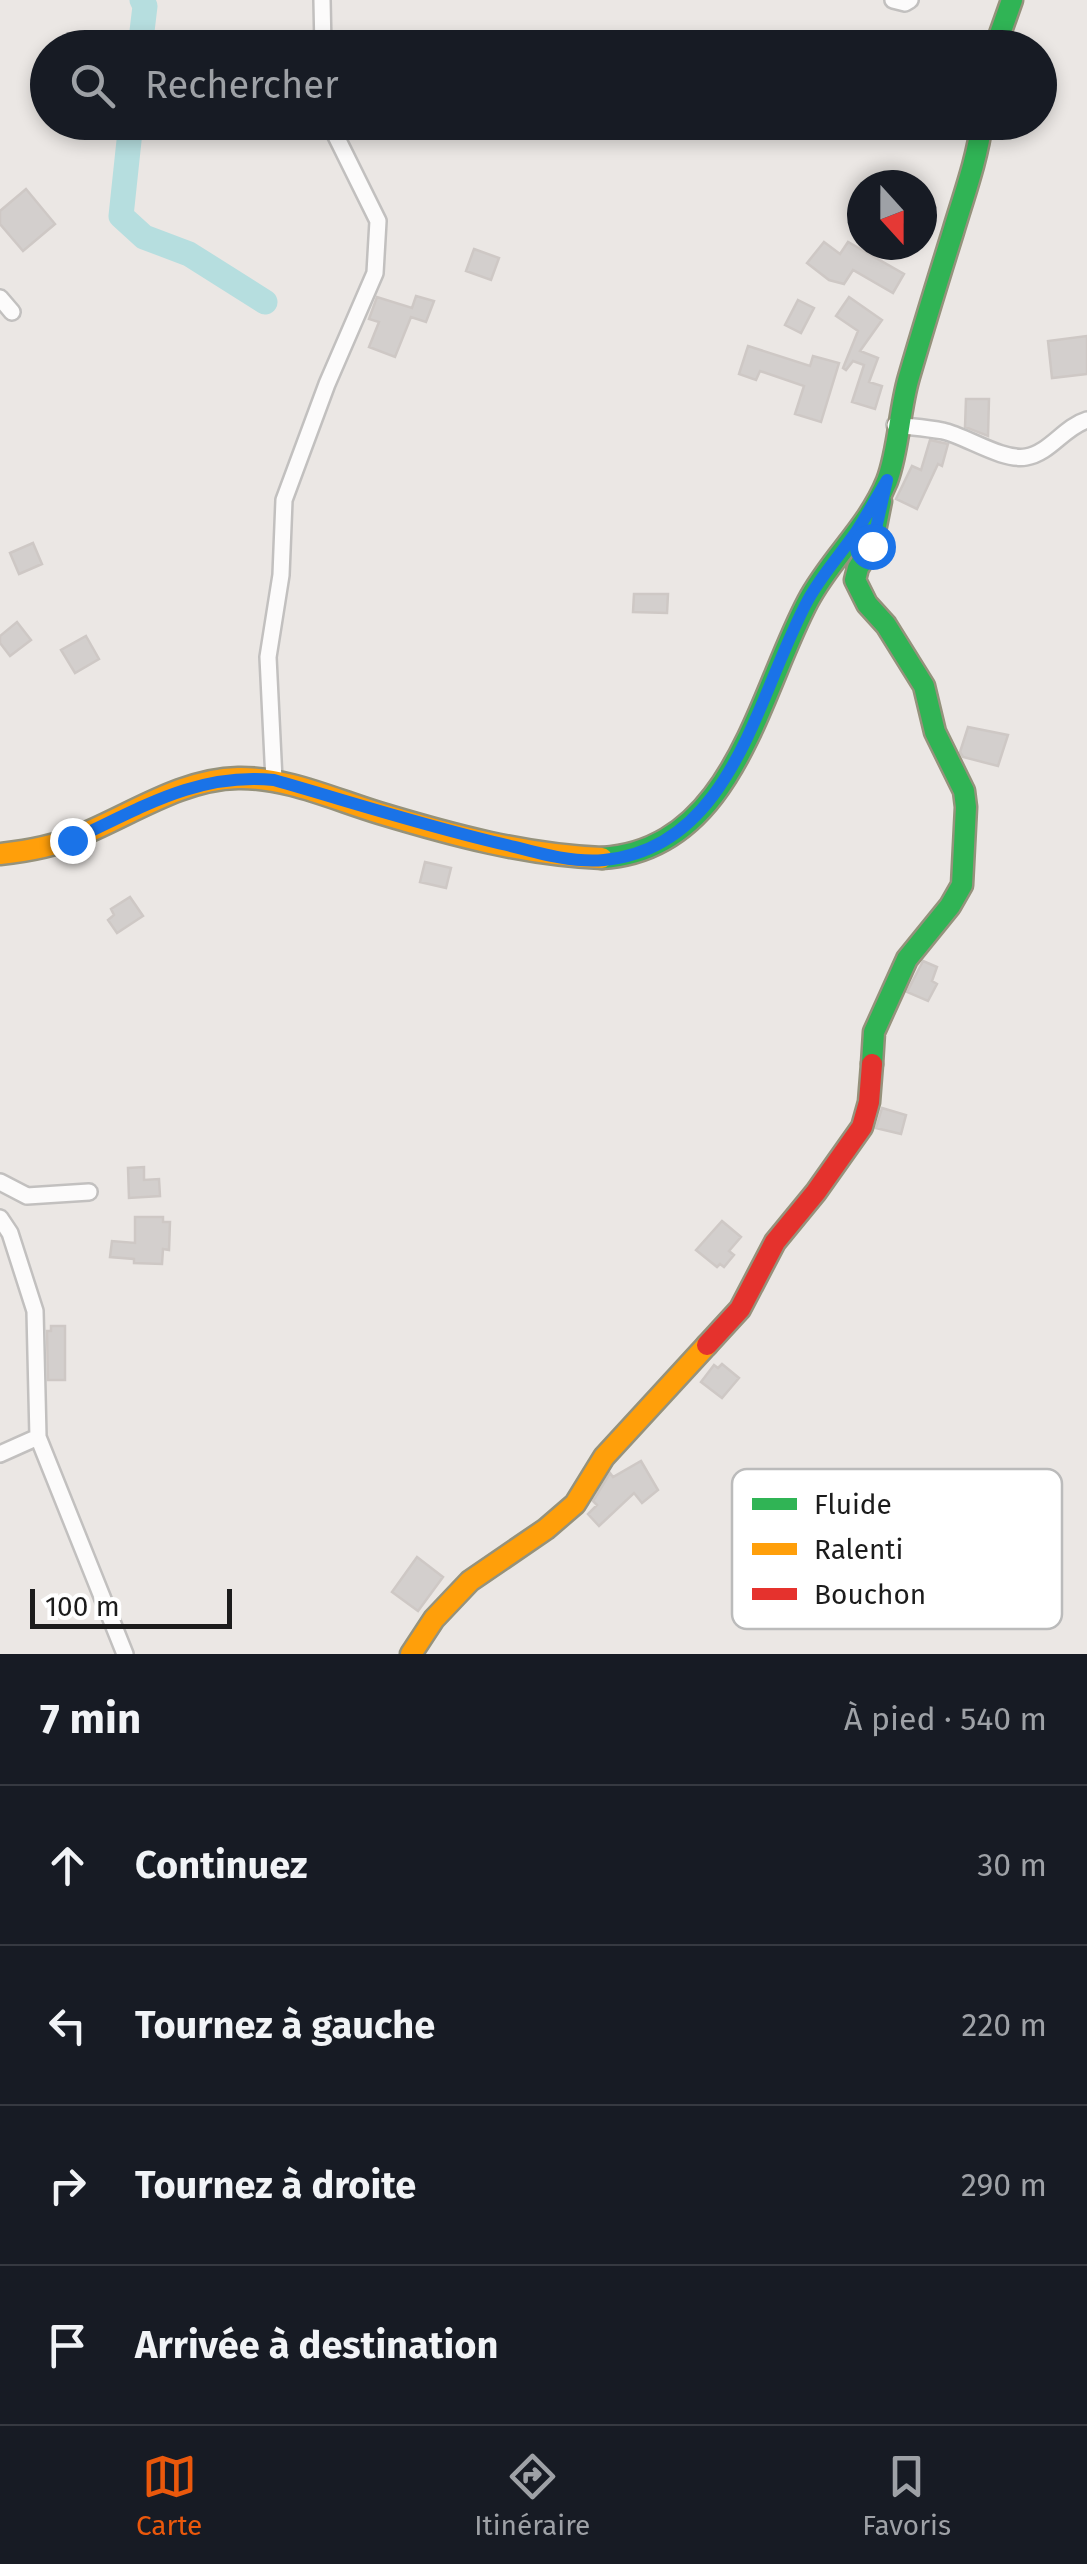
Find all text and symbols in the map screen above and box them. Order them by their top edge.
search box [30,30,1057,140]
icon: search [65,58,120,113]
text: Rechercher [145,62,339,108]
north arrow [847,170,937,260]
route start [850,524,896,570]
route end [50,818,96,864]
legend [732,1469,1062,1629]
text: Fluide [814,1488,892,1521]
text: Ralenti [814,1533,903,1566]
text: Bouchon [814,1578,926,1611]
scale bar [30,1584,232,1628]
text: 100 m [45,1590,120,1623]
text: 7 min [40,1694,141,1744]
text: À pied · 540 m [844,1700,1047,1738]
icon: ahead [40,1838,95,1893]
text: Continuez [135,1842,307,1888]
text: 30 m [977,1846,1047,1884]
icon: left [40,1998,95,2053]
text: Tournez à gauche [135,2002,435,2048]
text: 220 m [962,2006,1047,2044]
icon: right [40,2158,95,2213]
text: Tournez à droite [135,2162,416,2208]
text: 290 m [961,2166,1047,2204]
icon: arrive [40,2318,95,2373]
text: Arrivée à destination [135,2322,498,2368]
tab: Carte [136,2449,202,2542]
tab: Itinéraire [474,2449,590,2542]
tab: Favoris [862,2449,951,2542]

